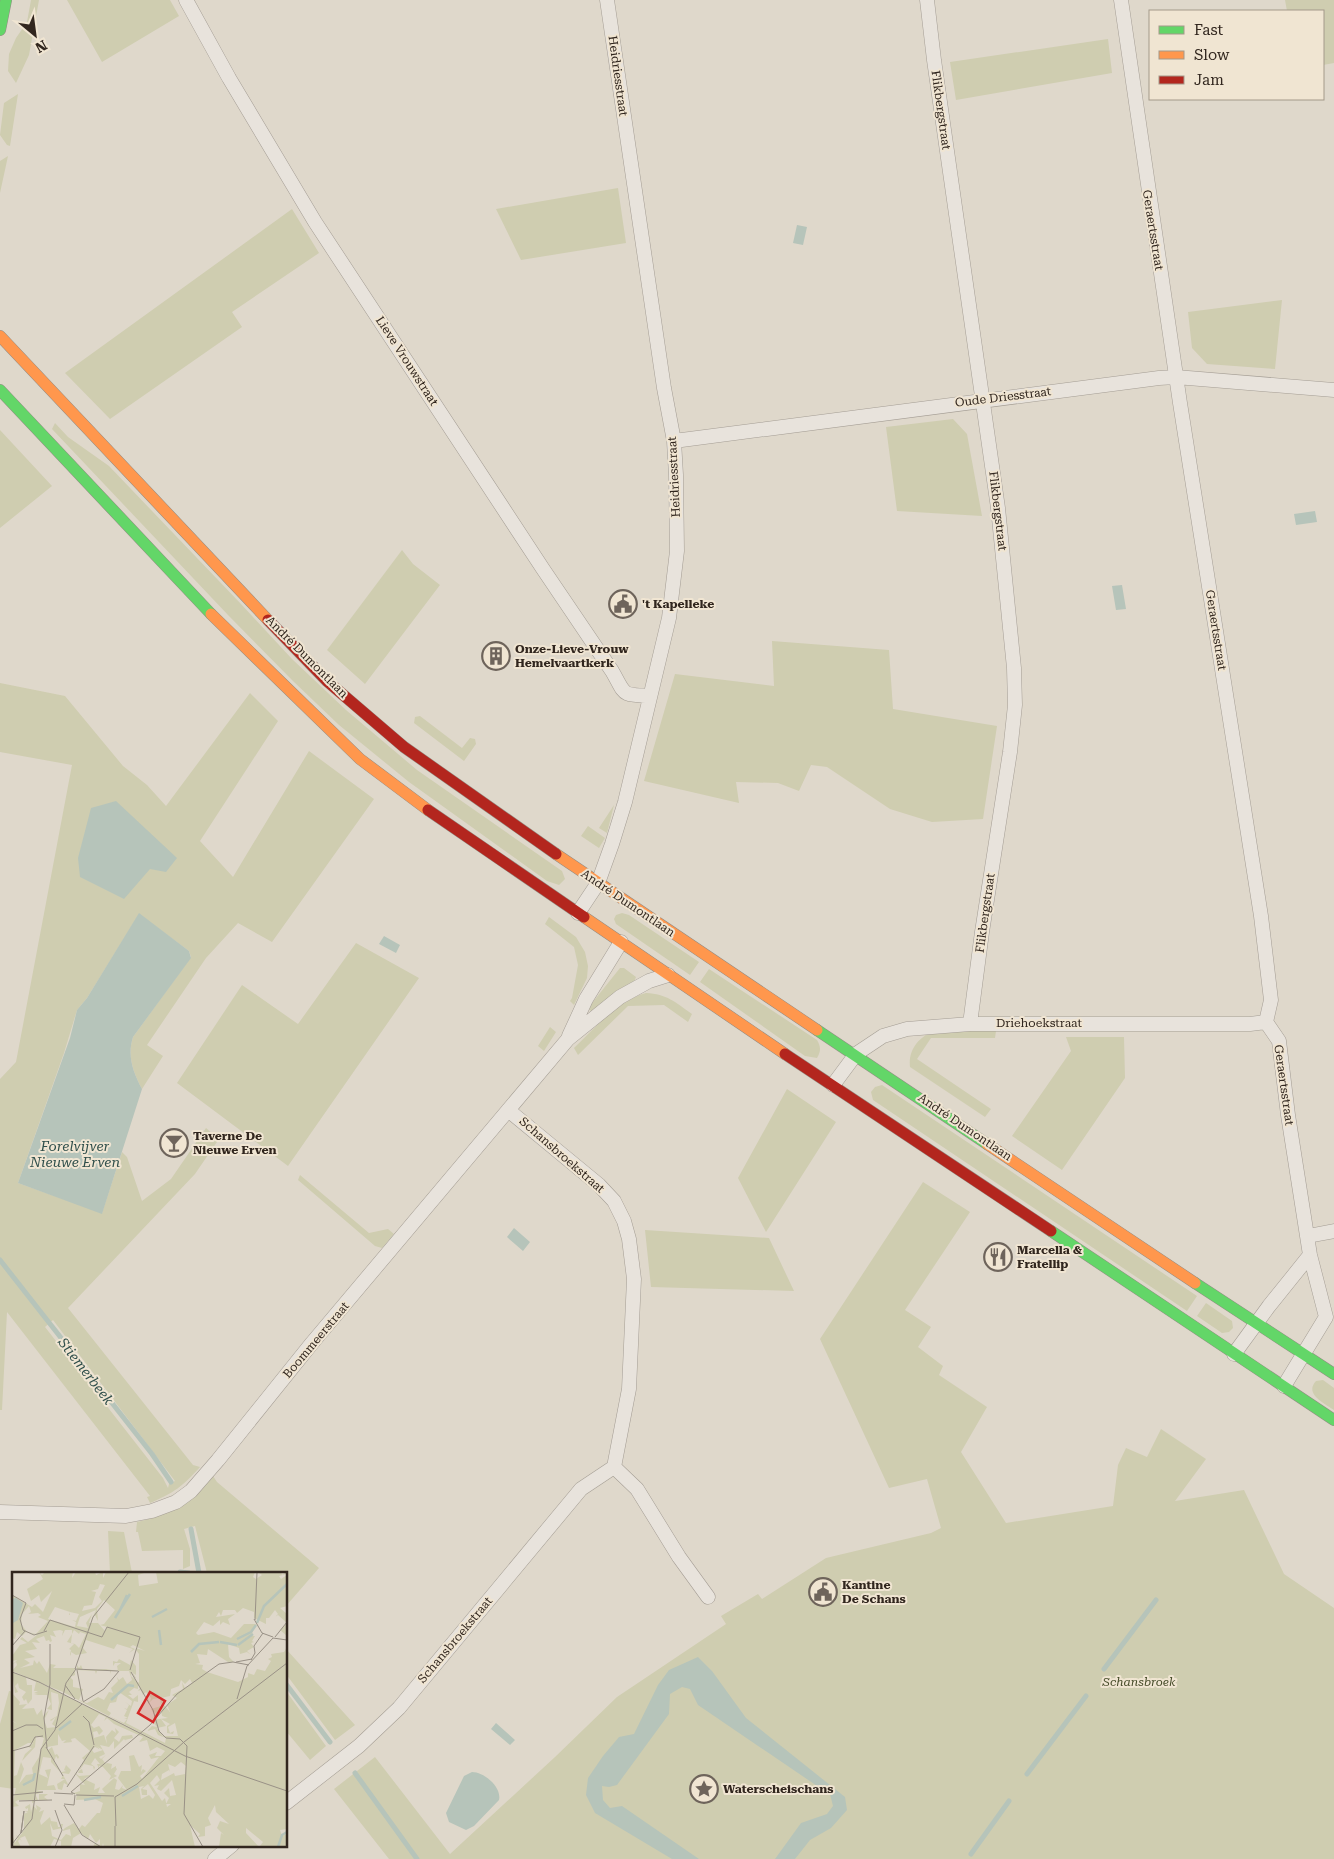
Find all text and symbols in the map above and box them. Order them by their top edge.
north arrow [10,10,60,60]
legend [1149,10,1324,100]
text: Fast [1194,21,1224,39]
street label: Heidriesstraat [605,35,631,118]
text: N [33,37,50,56]
text: Slow [1194,46,1230,64]
street label: Flikbergstraat [928,69,954,151]
text: Jam [1194,71,1224,89]
street label: Geraertsstraat [1140,189,1166,272]
street label: Lieve Vrouwstraat [373,314,441,409]
street label: Oude Driesstraat [954,384,1052,410]
street label: Heidriesstraat [665,436,683,518]
street label: Flikbergstraat [986,470,1010,552]
public building icon: 't Kapelleke [608,589,638,619]
street label: Geraertsstraat [1203,589,1229,672]
place label: 't Kapelleke [642,597,714,611]
street label: André Dumontlaan [263,613,351,701]
building icon: Onze-Lieve-Vrouw Hemelvaartkerk [481,641,511,671]
place label: Onze-Lieve-Vrouw Hemelvaartkerk [515,642,629,670]
street label: André Dumontlaan [579,866,678,940]
street label: Flikbergstraat [972,872,998,954]
street label: Driehoekstraat [996,1016,1082,1030]
street label: Geraertsstraat [1271,1044,1297,1127]
street label: André Dumontlaan [916,1090,1015,1164]
street label: Schansbroekstraat [517,1114,608,1196]
bar icon: Taverne De Nieuwe Erven [159,1128,189,1158]
place label: Taverne De Nieuwe Erven [193,1129,277,1157]
water label: Forelvijver Nieuwe Erven [29,1138,120,1170]
restaurant icon: Marcella & Fratellip [983,1242,1013,1272]
place label: Marcella & Fratellip [1017,1243,1082,1271]
street label: Boommeerstraat [280,1299,352,1381]
water label: Stiemerbeek [54,1334,117,1408]
inset map [12,1572,288,1846]
public building icon: Kantine De Schans [808,1577,838,1607]
place label: Kantine De Schans [842,1578,906,1606]
street label: Schansbroekstraat [415,1594,495,1686]
park label: Schansbroek [1102,1675,1176,1689]
place icon: Waterscheischans [689,1774,719,1804]
place label: Waterscheischans [723,1782,834,1796]

